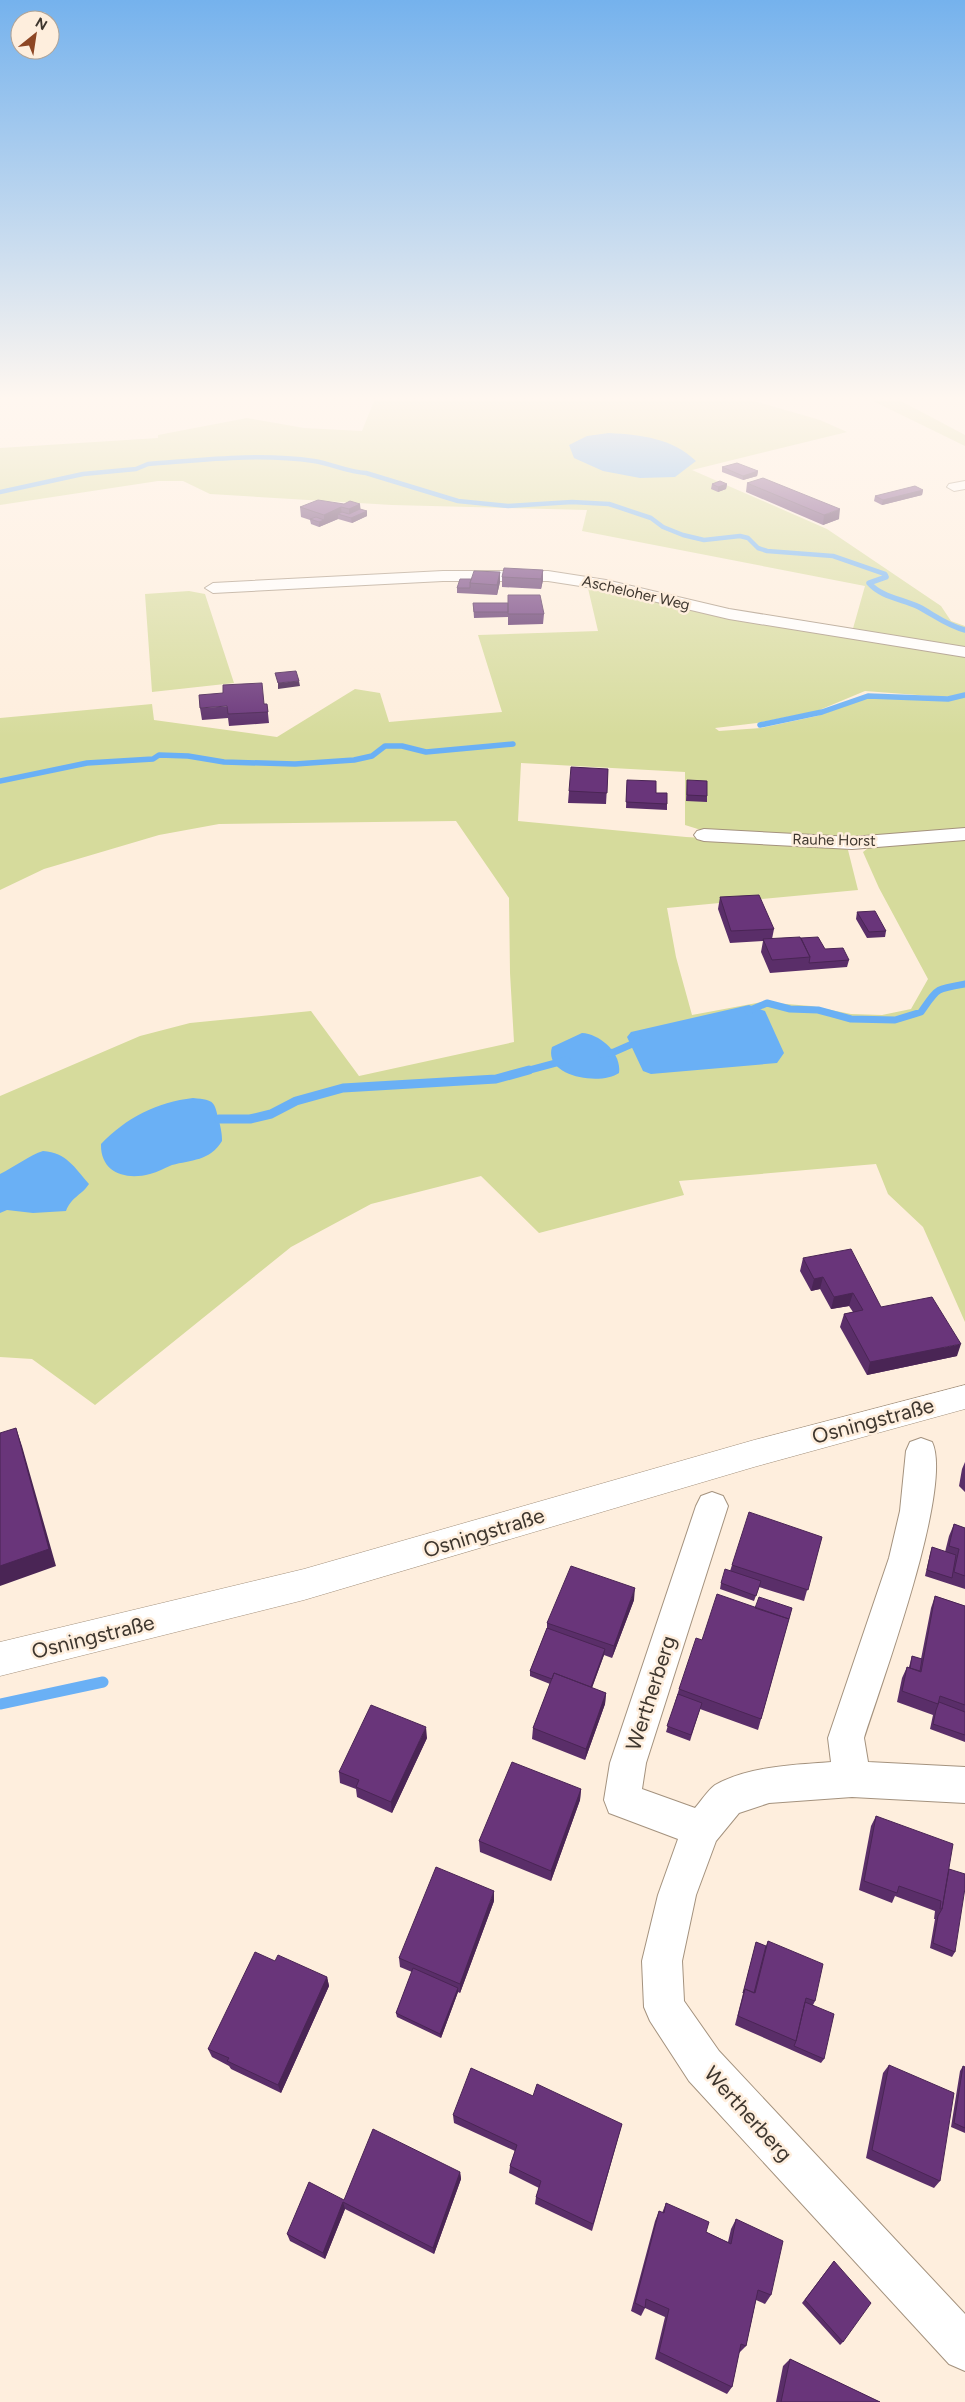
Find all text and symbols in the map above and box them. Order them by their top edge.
north arrow [10,10,60,60]
text: N [32,14,50,34]
street label: Ascheloher Weg [580,572,692,614]
street label: Rauhe Horst [792,830,876,850]
street label: Osningstraße [809,1392,937,1449]
street label: Osningstraße [420,1502,548,1563]
street label: Osningstraße [29,1609,157,1664]
street label: Wertherberg [620,1632,681,1753]
street label: Wertherberg [699,2061,798,2166]

